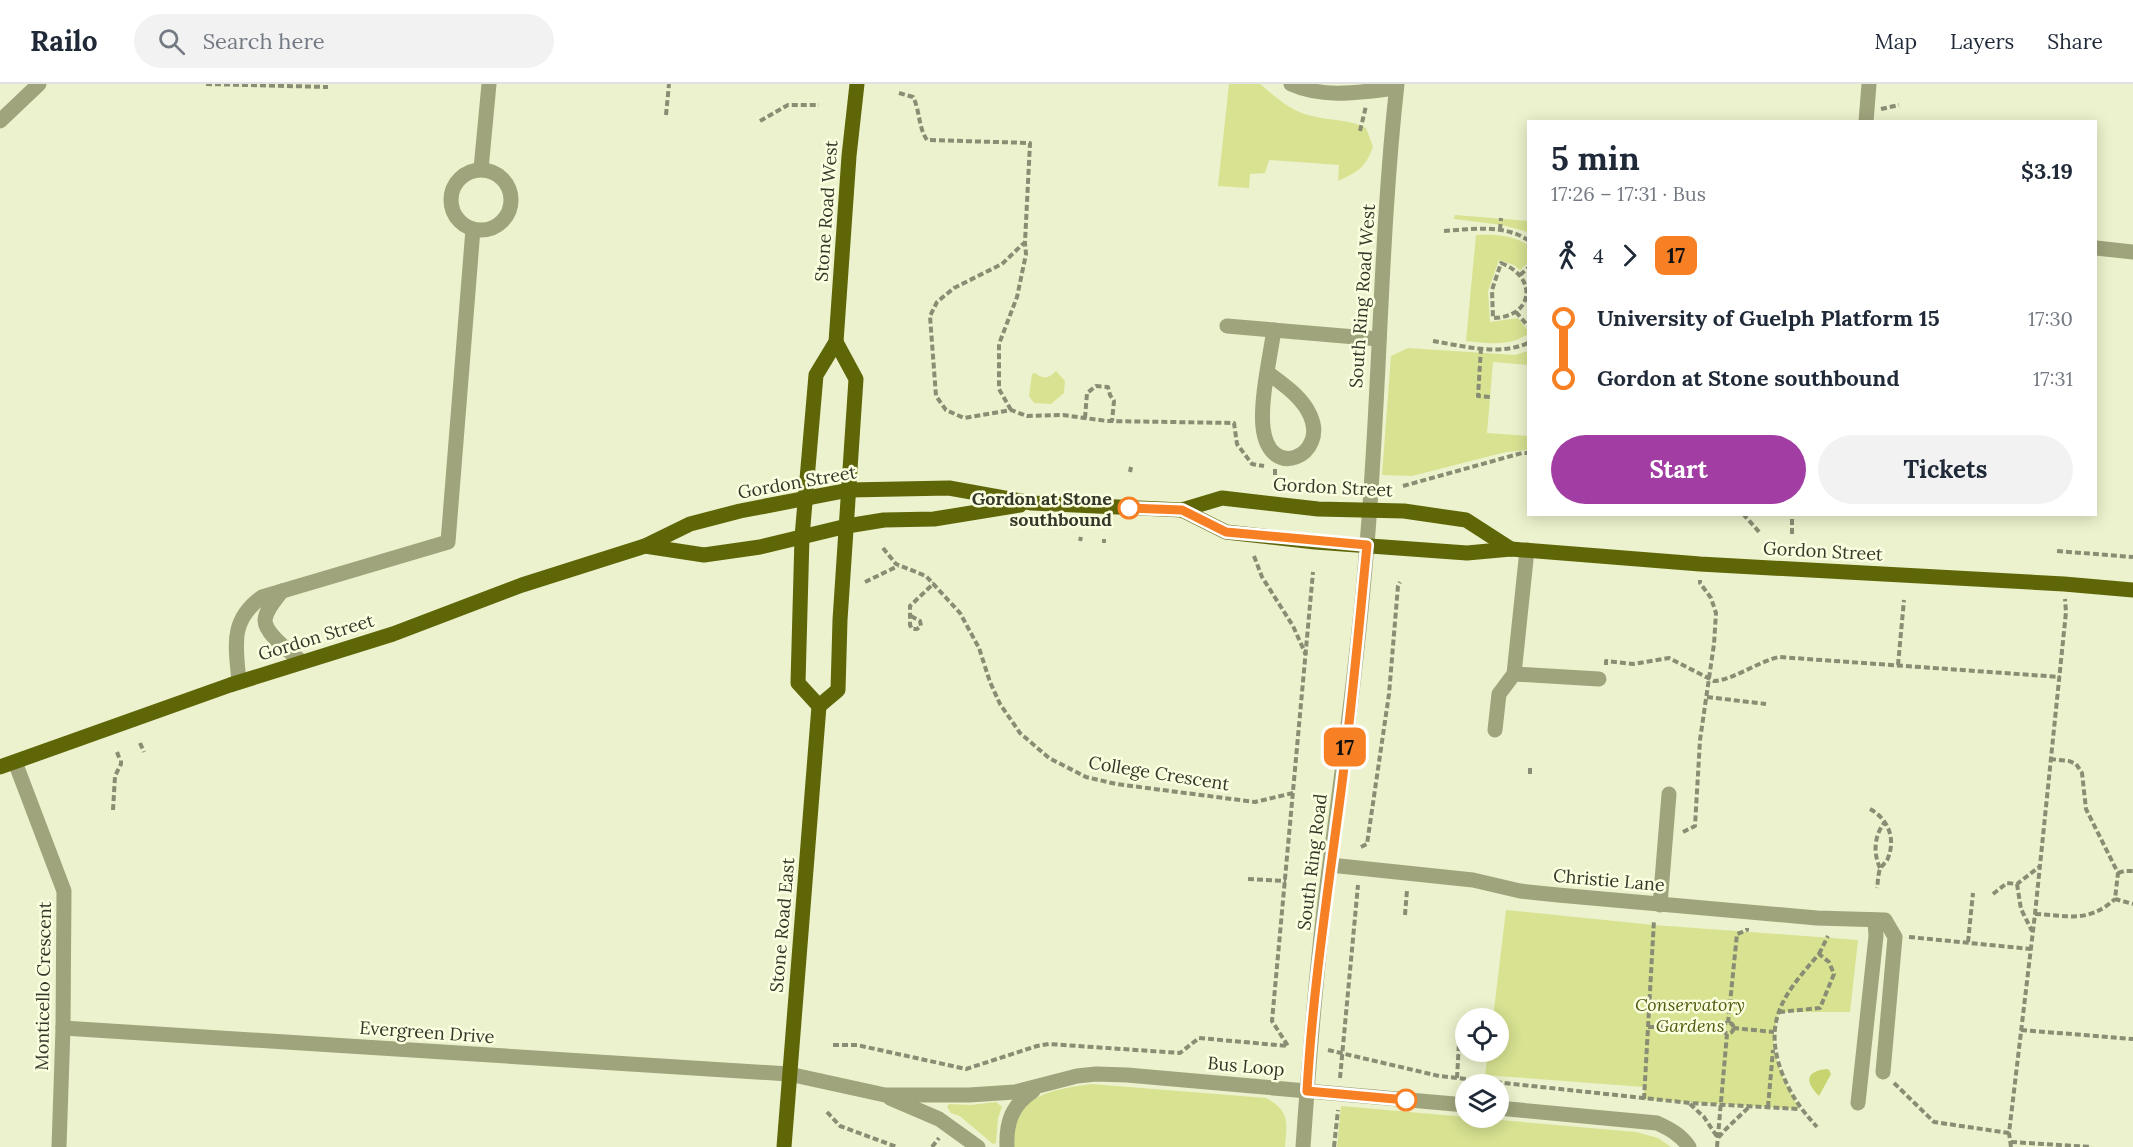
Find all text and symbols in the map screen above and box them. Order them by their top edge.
search box [134,14,554,68]
text: Railo [30,23,98,59]
icon: search [155,25,188,58]
text: Search here [203,27,325,55]
text: Map [1874,28,1917,55]
text: Layers [1950,28,2014,55]
text: Share [2047,28,2103,55]
text: 5 min [1551,137,1640,179]
street label: Stone Road West [810,139,842,283]
text: $3.19 [2021,157,2073,185]
text: 17:26 – 17:31 · Bus [1551,181,1706,206]
street label: South Ring Road West [1344,203,1380,389]
icon: walk [1551,239,1584,272]
icon: forward [1613,239,1646,272]
text: 17 [1667,242,1685,269]
text: 4 [1593,243,1604,268]
text: University of Guelph Platform 15 [1597,304,1940,332]
text: 17:30 [2028,306,2073,331]
text: Gordon at Stone southbound [1597,364,1900,392]
text: 17:31 [2033,366,2073,391]
button: Start [1551,435,1806,504]
button: Tickets [1818,435,2073,504]
street label: Gordon Street [736,460,858,504]
street label: Gordon Street [1273,472,1393,502]
place label: Gordon at Stone southbound [972,487,1112,531]
marker: Gordon at Stone southbound [1118,497,1140,519]
street label: Gordon Street [1763,536,1883,566]
street label: Gordon Street [255,608,377,666]
line badge: 17 [1318,728,1372,766]
text: 17 [1336,734,1354,761]
street label: College Crescent [1087,751,1231,795]
street label: South Ring Road [1292,792,1332,932]
street label: Stone Road East [765,857,799,993]
street label: Christie Lane [1552,864,1666,896]
street label: Monticello Crescent [30,901,56,1071]
park label: Conservatory Gardens [1635,993,1745,1037]
map controls [1455,1008,1509,1128]
button: locate [1455,1008,1509,1062]
street label: Evergreen Drive [359,1016,495,1048]
street label: Bus Loop [1207,1051,1285,1081]
button: layers [1455,1074,1509,1128]
unlabelled marker [1395,1089,1417,1111]

